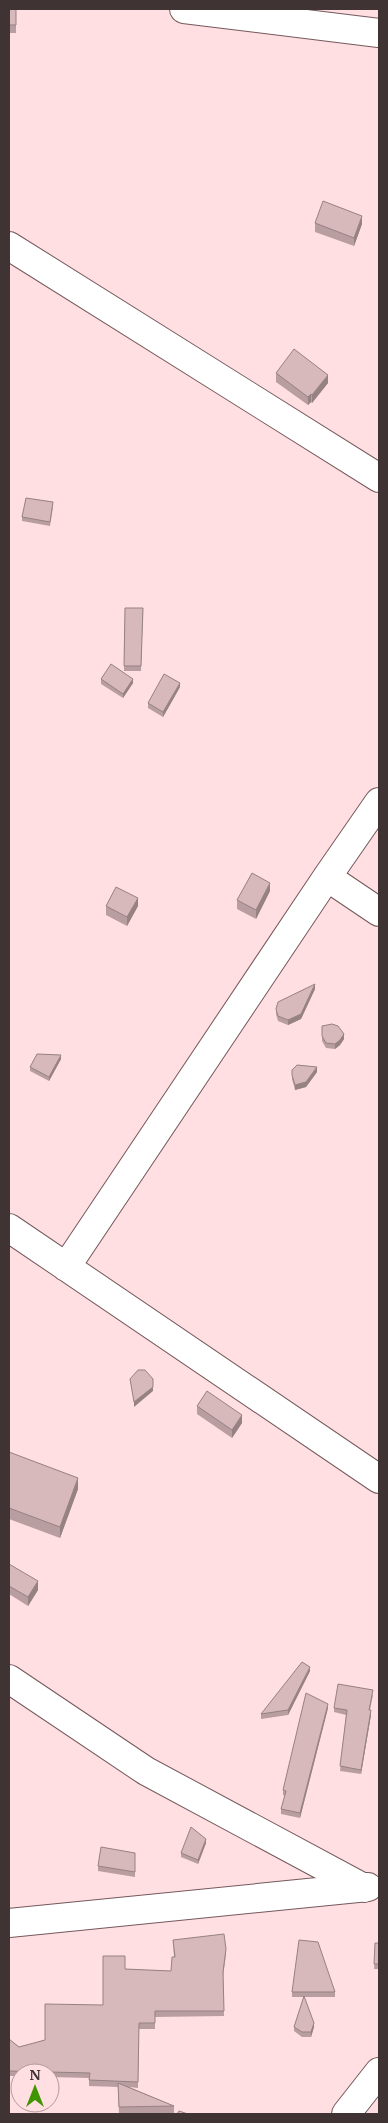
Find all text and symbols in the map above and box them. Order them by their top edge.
north arrow [10,2063,60,2113]
text: N [29,2066,41,2084]

